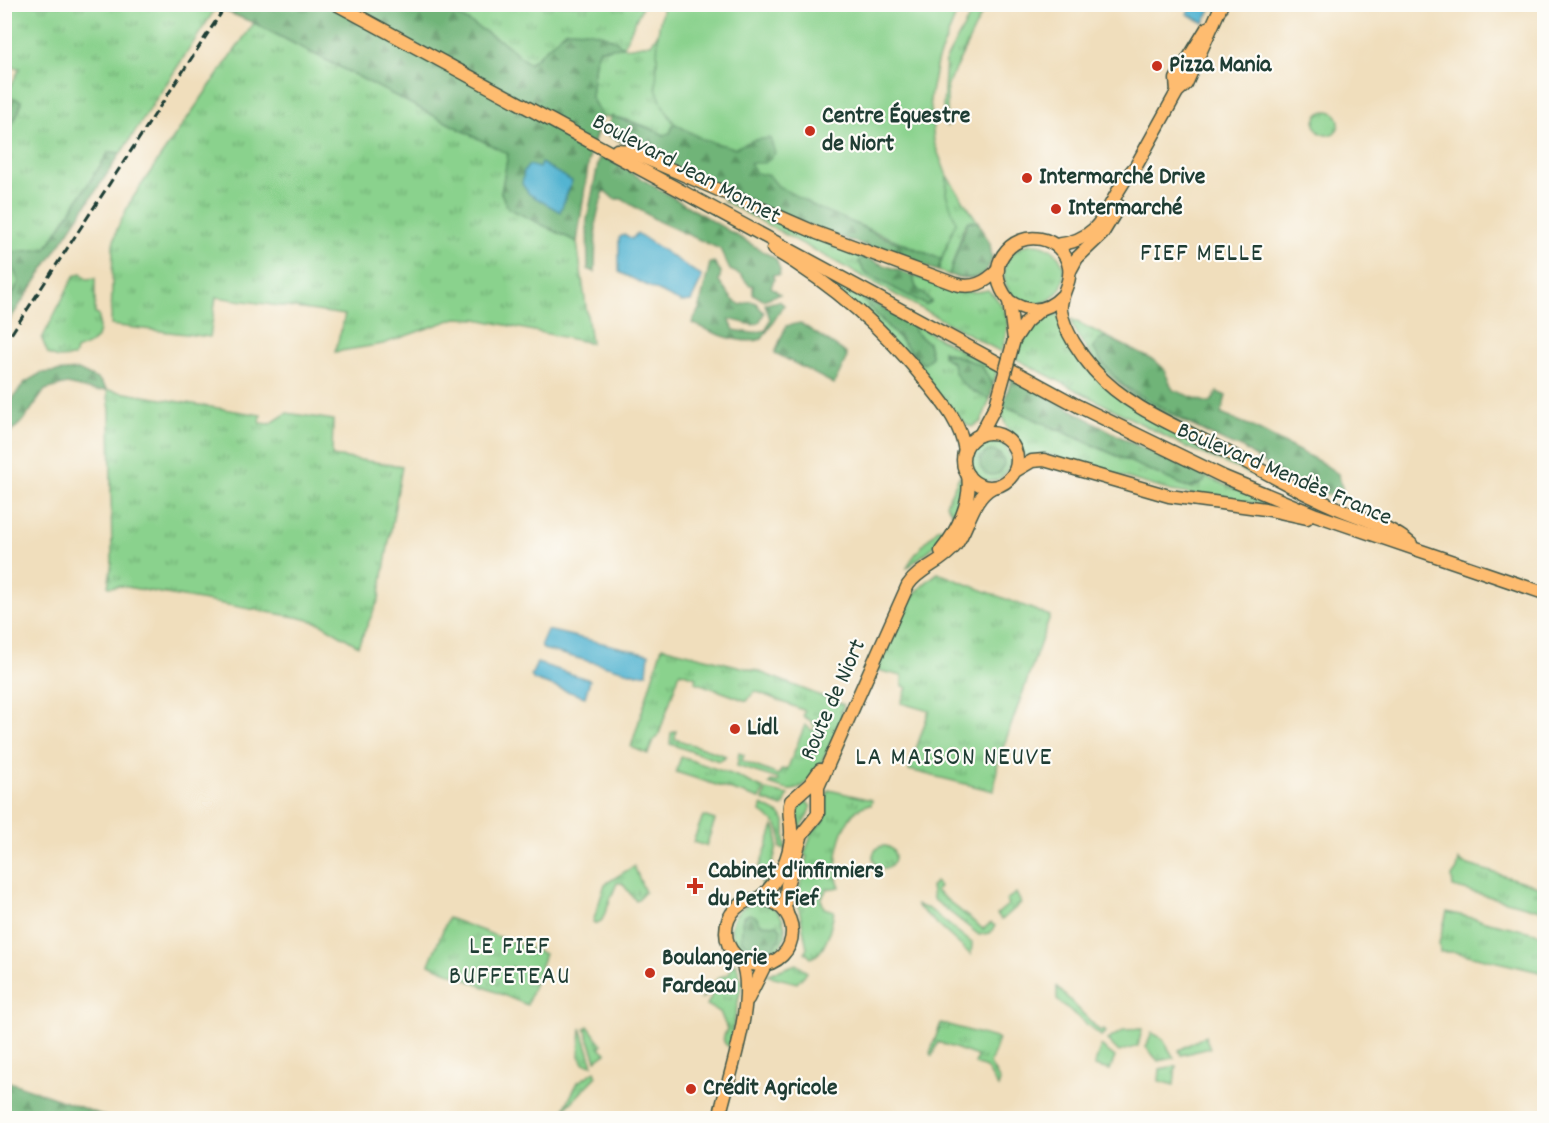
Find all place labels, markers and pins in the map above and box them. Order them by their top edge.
place label: Pizza Mania [1169,49,1272,83]
marker: Pizza Mania [1150,59,1164,73]
place label: Centre Équestre de Niort [822,100,971,162]
marker: Centre Équestre de Niort [803,124,817,138]
place label: Intermarché Drive [1039,161,1206,195]
marker: Intermarché Drive [1020,171,1034,185]
place label: Intermarché [1068,192,1182,226]
marker: Intermarché [1049,202,1063,216]
place label: Lidl [747,712,778,746]
marker: Lidl [728,722,742,736]
place label: Cabinet d'infirmiers du Petit Fief [708,855,884,917]
marker: Cabinet d'infirmiers du Petit Fief [686,877,704,895]
place label: Boulangerie Fardeau [662,942,768,1004]
marker: Boulangerie Fardeau [643,966,657,980]
place label: Crédit Agricole [703,1072,838,1106]
marker: Crédit Agricole [684,1082,698,1096]

